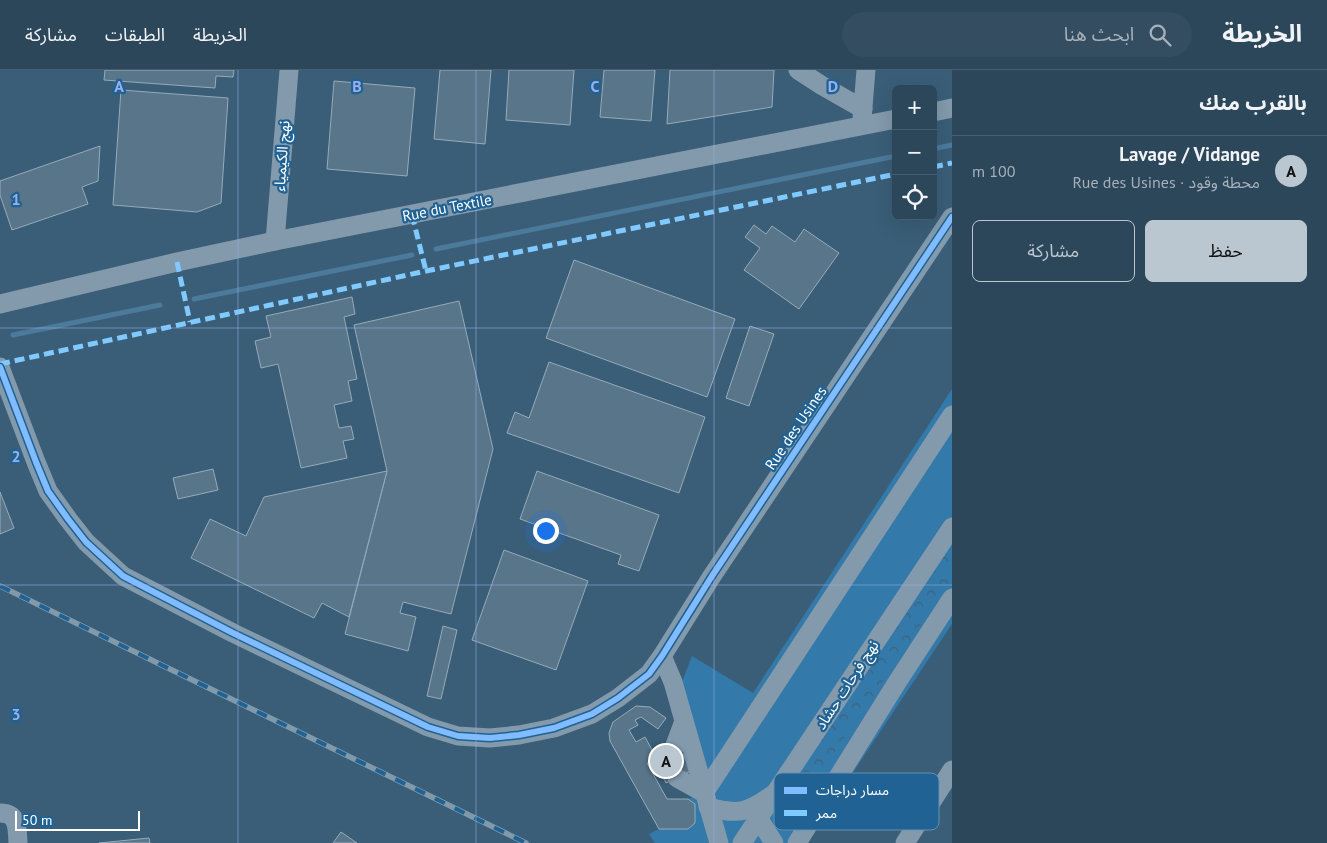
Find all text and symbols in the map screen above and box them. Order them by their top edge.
search box [842,12,1192,57]
text: الخريطة [1222,18,1302,49]
icon: search [1146,21,1174,49]
text: ابحث هنا [1064,22,1134,46]
text: مشاركة [25,23,77,46]
text: الطبقات [105,23,165,46]
text: الخريطة [193,23,247,46]
text: A [114,76,124,96]
text: B [352,76,362,96]
text: C [591,76,600,96]
text: D [828,76,838,96]
map controls [892,85,937,220]
button: + [892,85,937,130]
text: بالقرب منك [1199,89,1307,116]
street label: نهج الكيمياء [270,120,296,192]
button: − [892,130,937,175]
text: Lavage / Vidange [1119,142,1260,166]
text: 100 m [972,161,1015,181]
text: A [1286,161,1296,181]
text: محطة وقود · Rue des Usines [1072,172,1260,192]
button: locate [892,175,937,220]
text: 1 [11,189,21,209]
street label: Rue du Textile [401,190,493,225]
button: مشاركة [972,220,1135,282]
button: حفظ [1145,220,1307,282]
street label: Rue des Usines [761,382,831,473]
text: 2 [11,446,21,466]
your location [533,518,559,544]
street label: نهج فرحات حشاد [811,637,885,735]
text: 3 [11,704,21,724]
pin: A [650,742,682,780]
legend [774,773,939,830]
text: مسار دراجات [816,781,889,799]
text: ممر [815,804,837,822]
scale bar [15,808,140,831]
text: 50 m [22,811,52,829]

